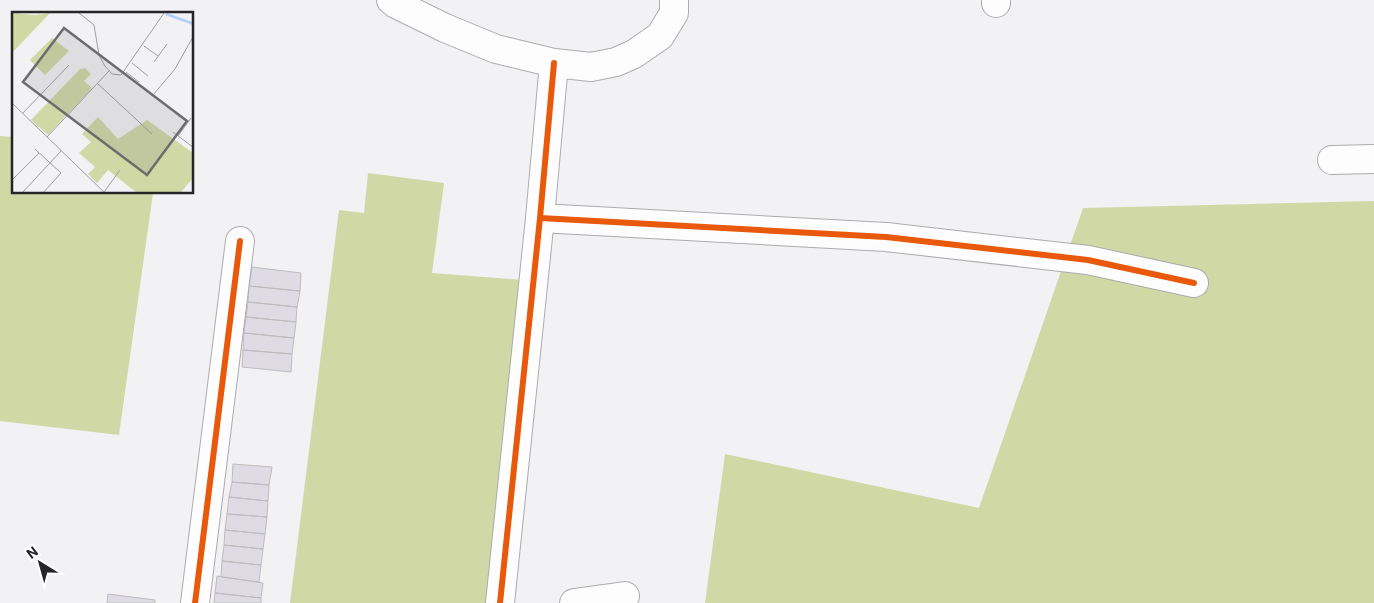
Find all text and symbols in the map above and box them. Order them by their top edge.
inset map [12,12,194,194]
north arrow [15,538,65,588]
text: N [23,543,41,562]

